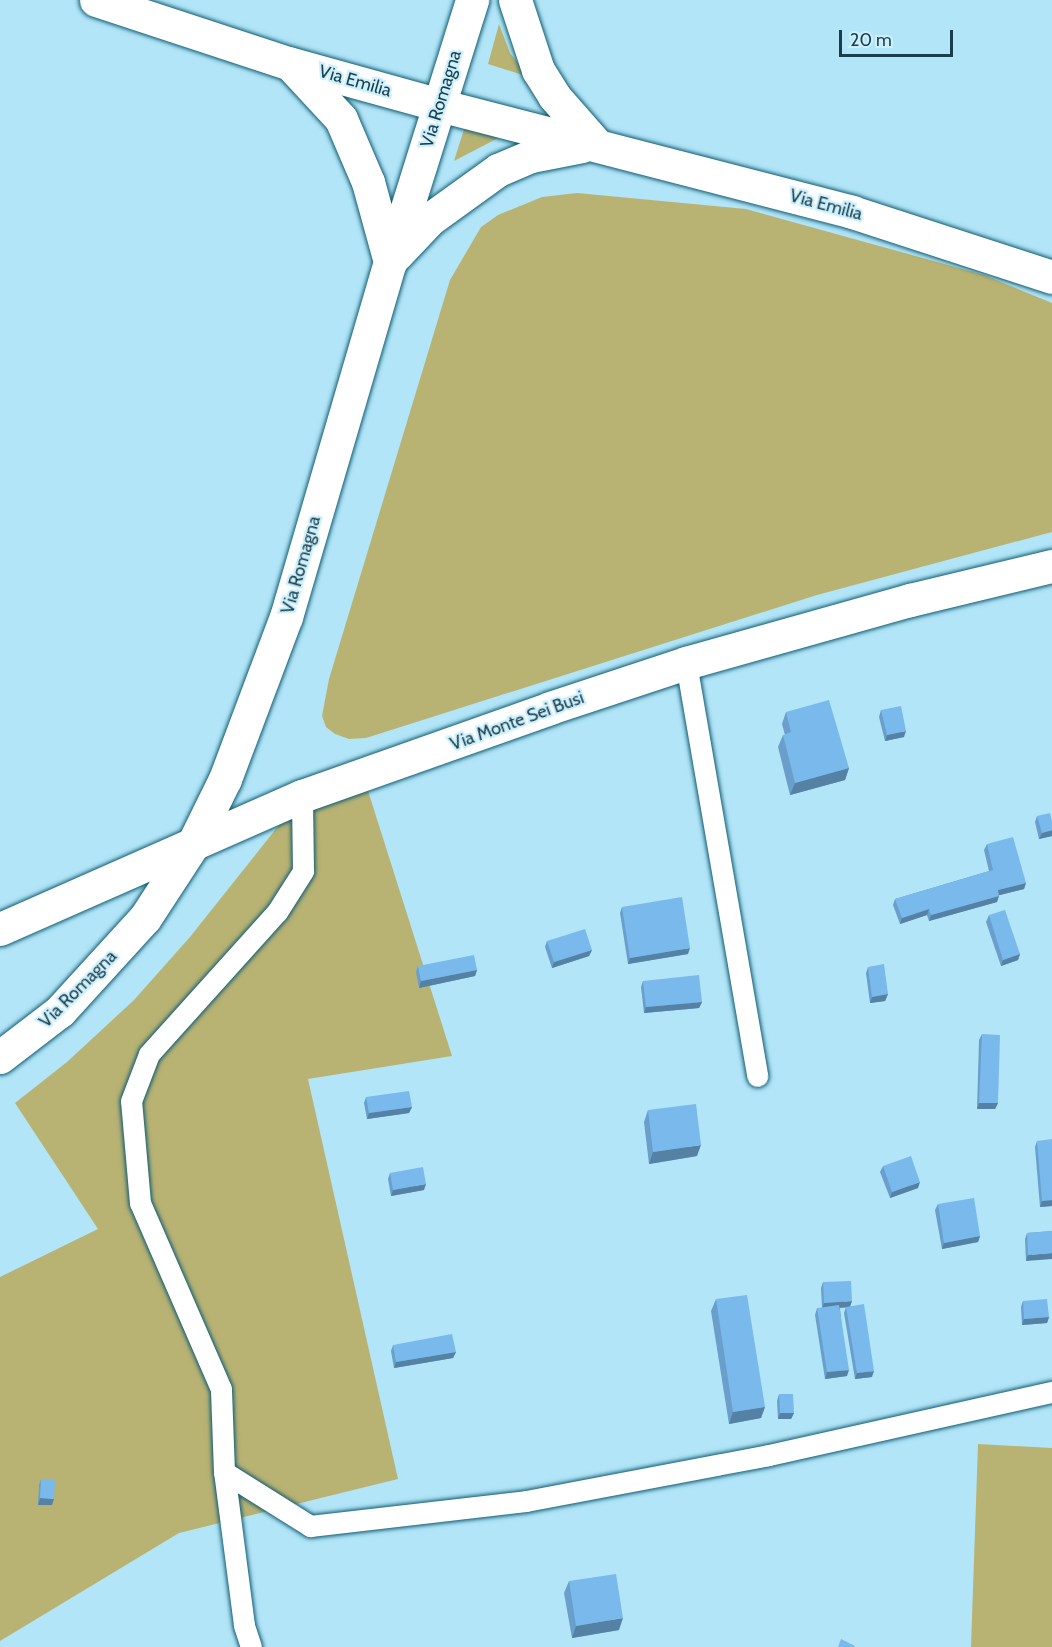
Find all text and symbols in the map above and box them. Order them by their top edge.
scale bar [842,18,956,56]
text: 20 m [850,29,892,51]
street label: Via Romagna [416,48,466,150]
street label: Via Emilia [316,60,394,102]
street label: Via Emilia [787,185,865,225]
street label: Via Romagna [277,514,325,616]
street label: Via Monte Sei Busi [447,687,587,755]
street label: Via Romagna [35,946,121,1032]

